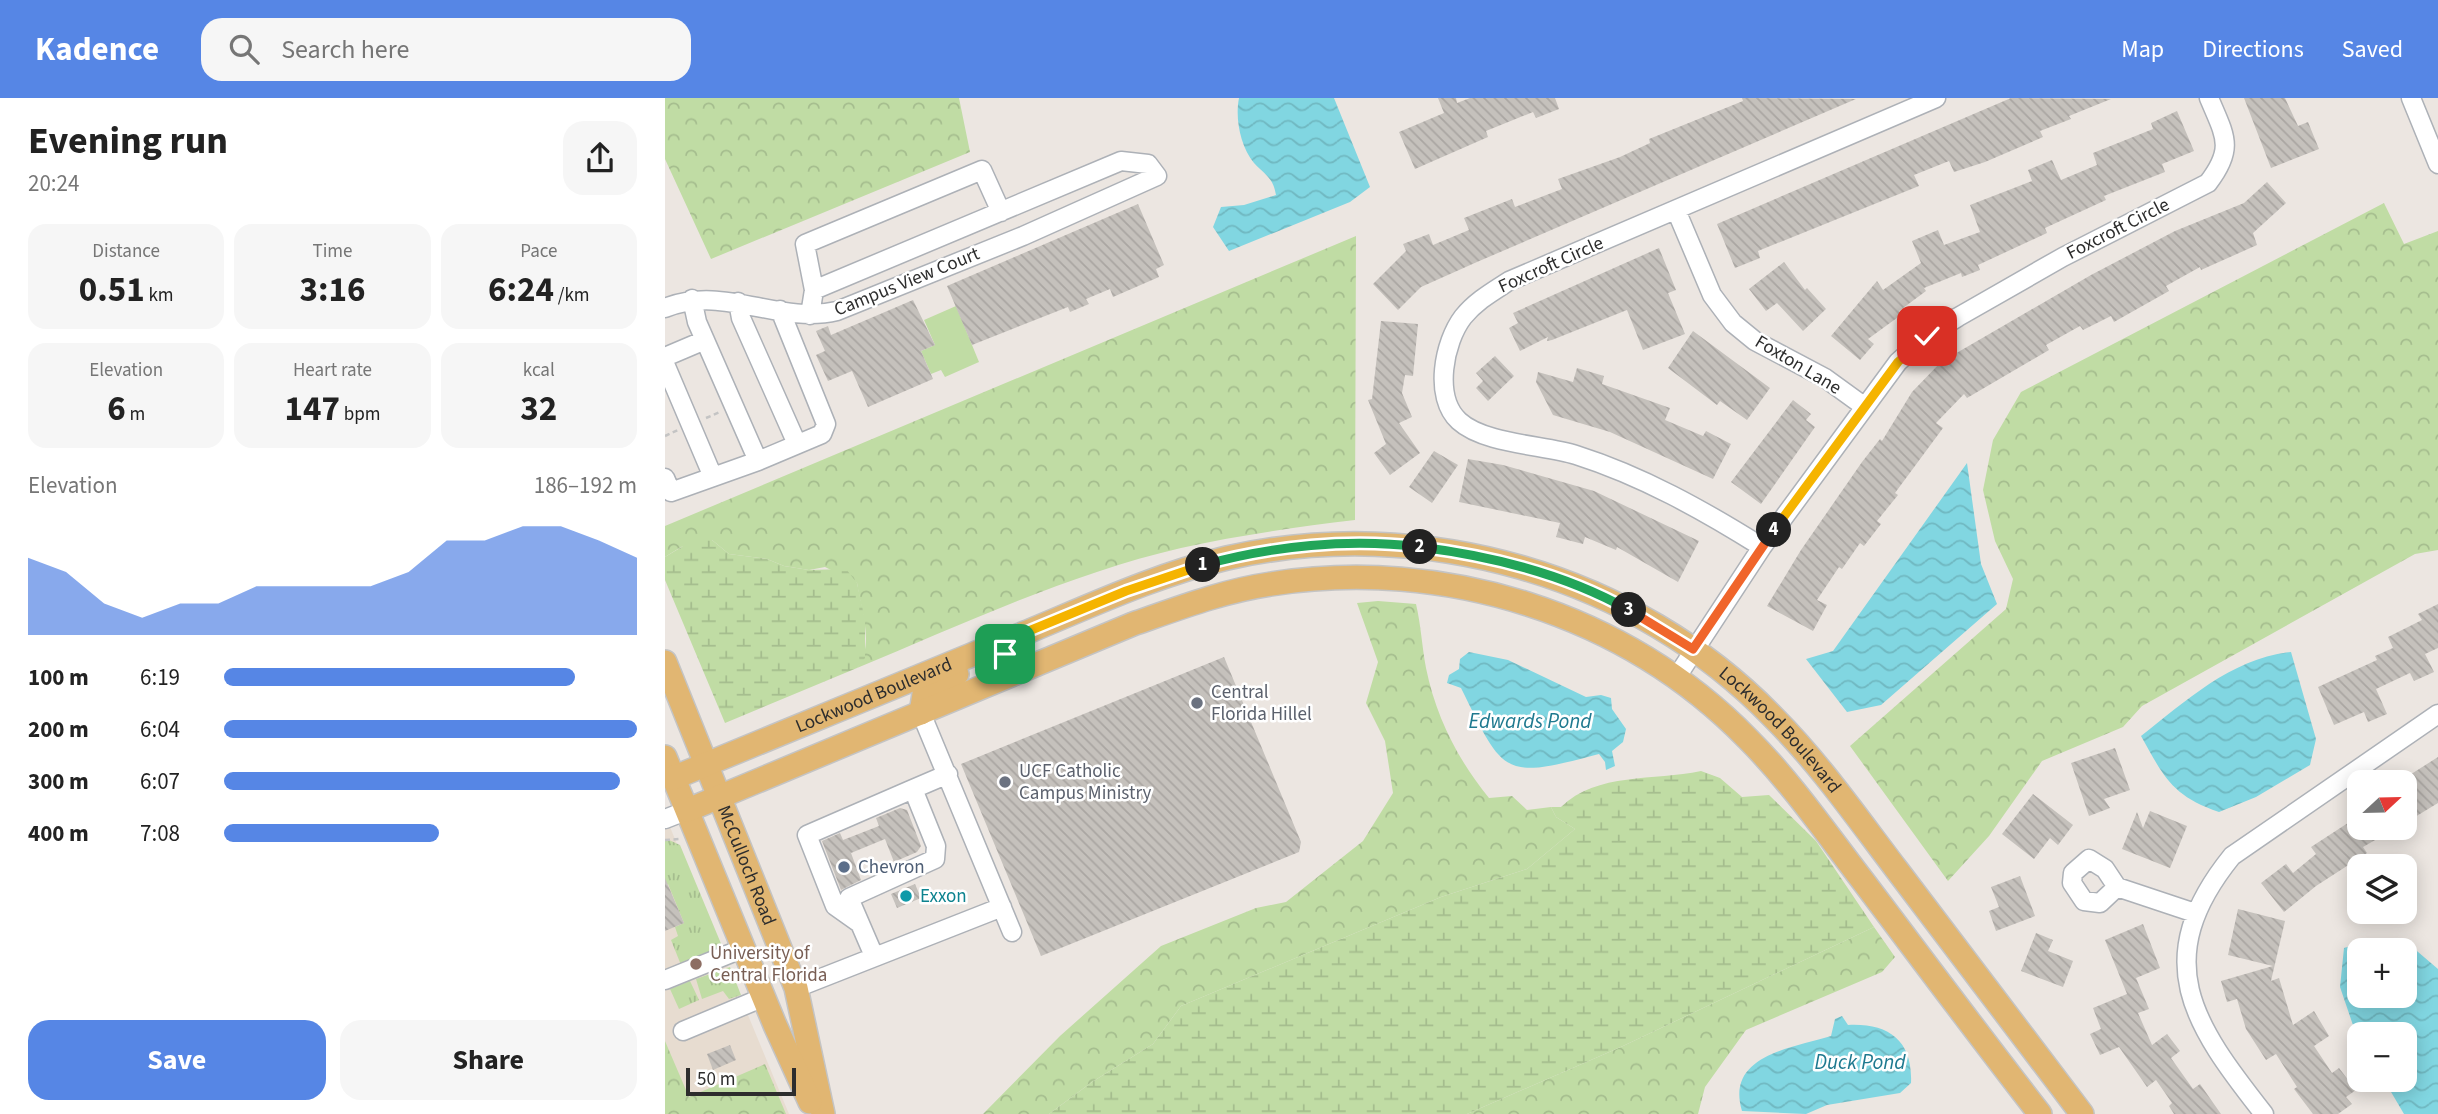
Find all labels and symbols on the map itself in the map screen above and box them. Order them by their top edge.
street label: Foxcroft Circle [2062,191,2174,267]
street label: Foxcroft Circle [1494,230,1608,300]
street label: Campus View Court [830,240,984,324]
pin [1897,306,1957,366]
street label: Foxton Lane [1750,329,1846,401]
pin: 4 [1757,512,1791,548]
pin: 2 [1403,530,1437,564]
pin: 1 [1185,547,1221,582]
pin: 3 [1611,592,1647,628]
pin [975,624,1035,684]
street label: Lockwood Boulevard [791,651,956,740]
street label: Lockwood Boulevard [1713,660,1848,799]
place label: Central Florida Hillel [1211,679,1312,728]
marker: Central Florida Hillel [1189,695,1205,711]
water label: Edwards Pond [1469,706,1592,736]
place label: UCF Catholic Campus Ministry [1019,758,1151,807]
north arrow [2347,770,2417,840]
marker: UCF Catholic Campus Ministry [997,774,1013,790]
street label: McCulloch Road [710,801,783,929]
place label: Chevron [858,854,925,881]
marker: Chevron [836,859,852,875]
place label: Exxon [920,883,967,910]
marker: Exxon [898,888,914,904]
place label: University of Central Florida [710,940,827,989]
marker: University of Central Florida [688,956,704,972]
water label: Duck Pond [1814,1047,1906,1077]
scale bar [686,1065,796,1097]

